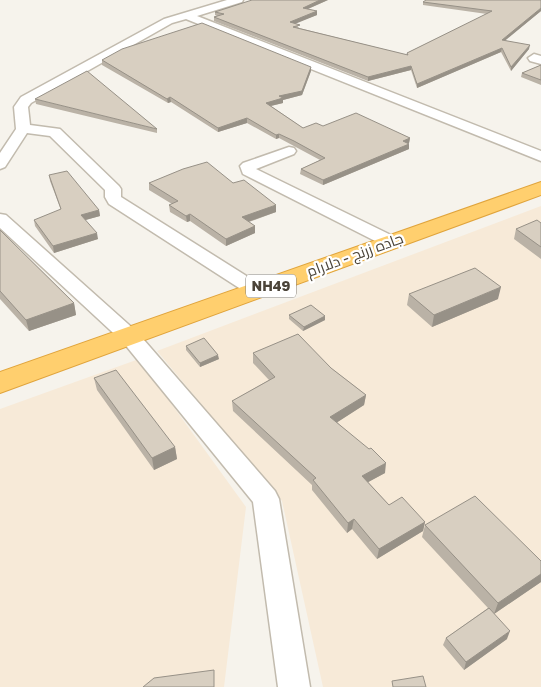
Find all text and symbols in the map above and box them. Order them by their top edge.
street label: جاده زرنج - دلارام [304,228,406,283]
road number: NH49 [246,274,296,298]

